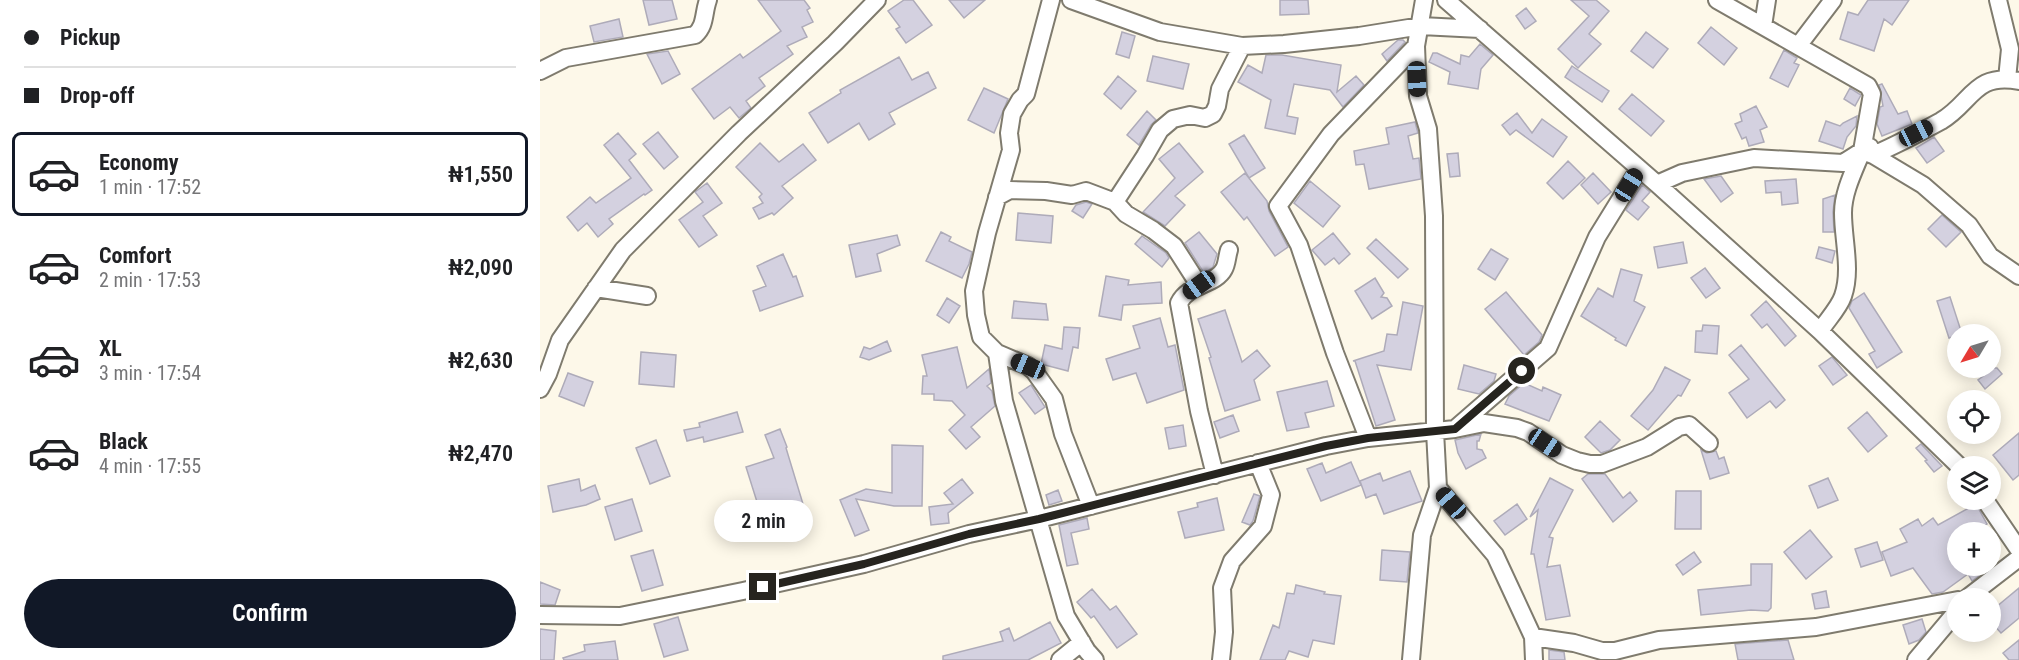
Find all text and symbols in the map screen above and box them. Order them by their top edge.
text: Pickup [60,25,120,50]
car [1407,61,1427,97]
text: Drop-off [60,83,134,108]
car [1896,117,1936,149]
icon: car [27,147,81,201]
text: Economy [99,150,179,175]
text: ₦1,550 [448,162,513,187]
car [1612,165,1646,205]
text: 1 min · 17:52 [99,175,201,199]
icon: car [27,240,81,294]
text: Comfort [99,243,172,268]
text: ₦2,090 [448,255,513,280]
car [1179,267,1219,303]
text: 2 min · 17:53 [99,268,201,292]
north arrow [1947,324,2001,378]
map controls [1947,324,2001,642]
icon: car [27,333,81,387]
text: XL [99,336,122,361]
text: ₦2,630 [448,348,513,373]
car [1008,351,1048,381]
route start [1508,357,1535,384]
text: 3 min · 17:54 [99,361,201,385]
button: locate [1947,390,2001,444]
car [1525,425,1565,461]
icon: car [27,426,81,480]
text: Black [99,429,148,454]
text: ₦2,470 [448,441,513,466]
text: 4 min · 17:55 [99,454,201,478]
button: layers [1947,456,2001,510]
car [1432,484,1470,522]
callout: 2 min [714,500,812,542]
text: 2 min [741,509,786,533]
button: + [1947,522,2001,576]
route end [749,573,776,600]
button: Confirm [24,579,516,648]
button: − [1947,588,2001,642]

